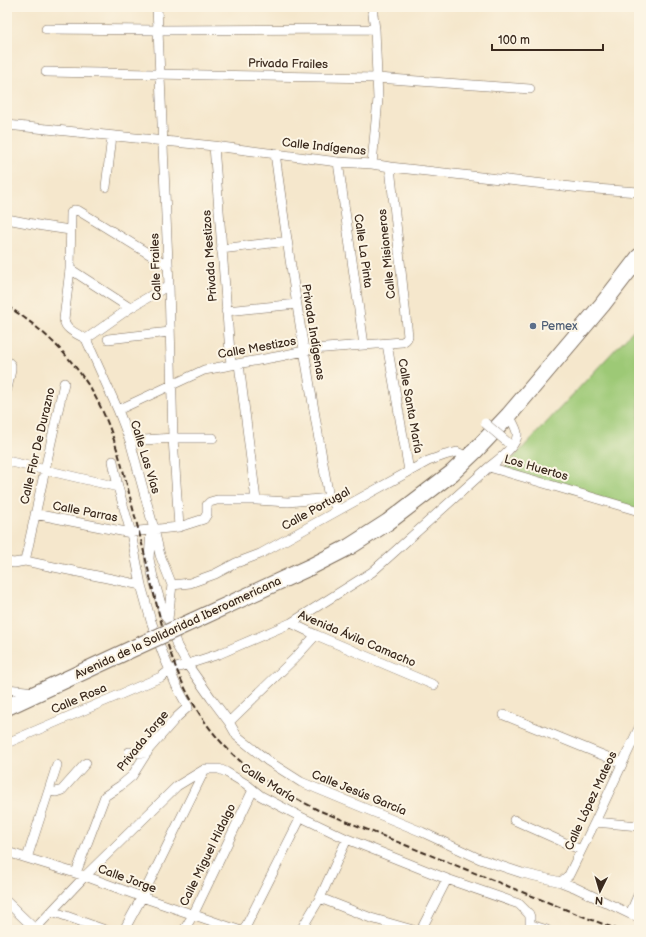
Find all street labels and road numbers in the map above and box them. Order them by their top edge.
street label: Privada Frailes [248,56,328,72]
street label: Calle Indígenas [281,135,367,159]
street label: Calle Misioneros [375,208,399,300]
street label: Privada Mestizos [199,210,221,302]
street label: Calle La Pinta [350,213,376,289]
street label: Calle Frailes [147,233,165,301]
street label: Privada Indígenas [298,283,328,381]
street label: Calle Mestizos [217,334,297,362]
street label: Calle Santa María [394,357,426,455]
street label: Calle Flor De Durazno [17,386,59,506]
street label: Calle Las Vías [127,418,163,496]
street label: Los Huertos [502,452,570,484]
street label: Calle Portugal [279,484,353,534]
street label: Calle Parras [51,498,119,526]
street label: Avenida de la Solidaridad Iberoamericana [72,573,284,683]
street label: Avenida Ávila Camacho [296,606,419,671]
street label: Calle Rosa [49,680,109,717]
street label: Privada Jorge [114,708,172,774]
street label: Calle López Mateos [561,749,621,853]
street label: Calle María [238,760,298,806]
street label: Calle Jesús García [309,767,409,819]
street label: Calle Miguel Hidalgo [177,801,239,909]
street label: Calle Jorge [96,861,158,897]

